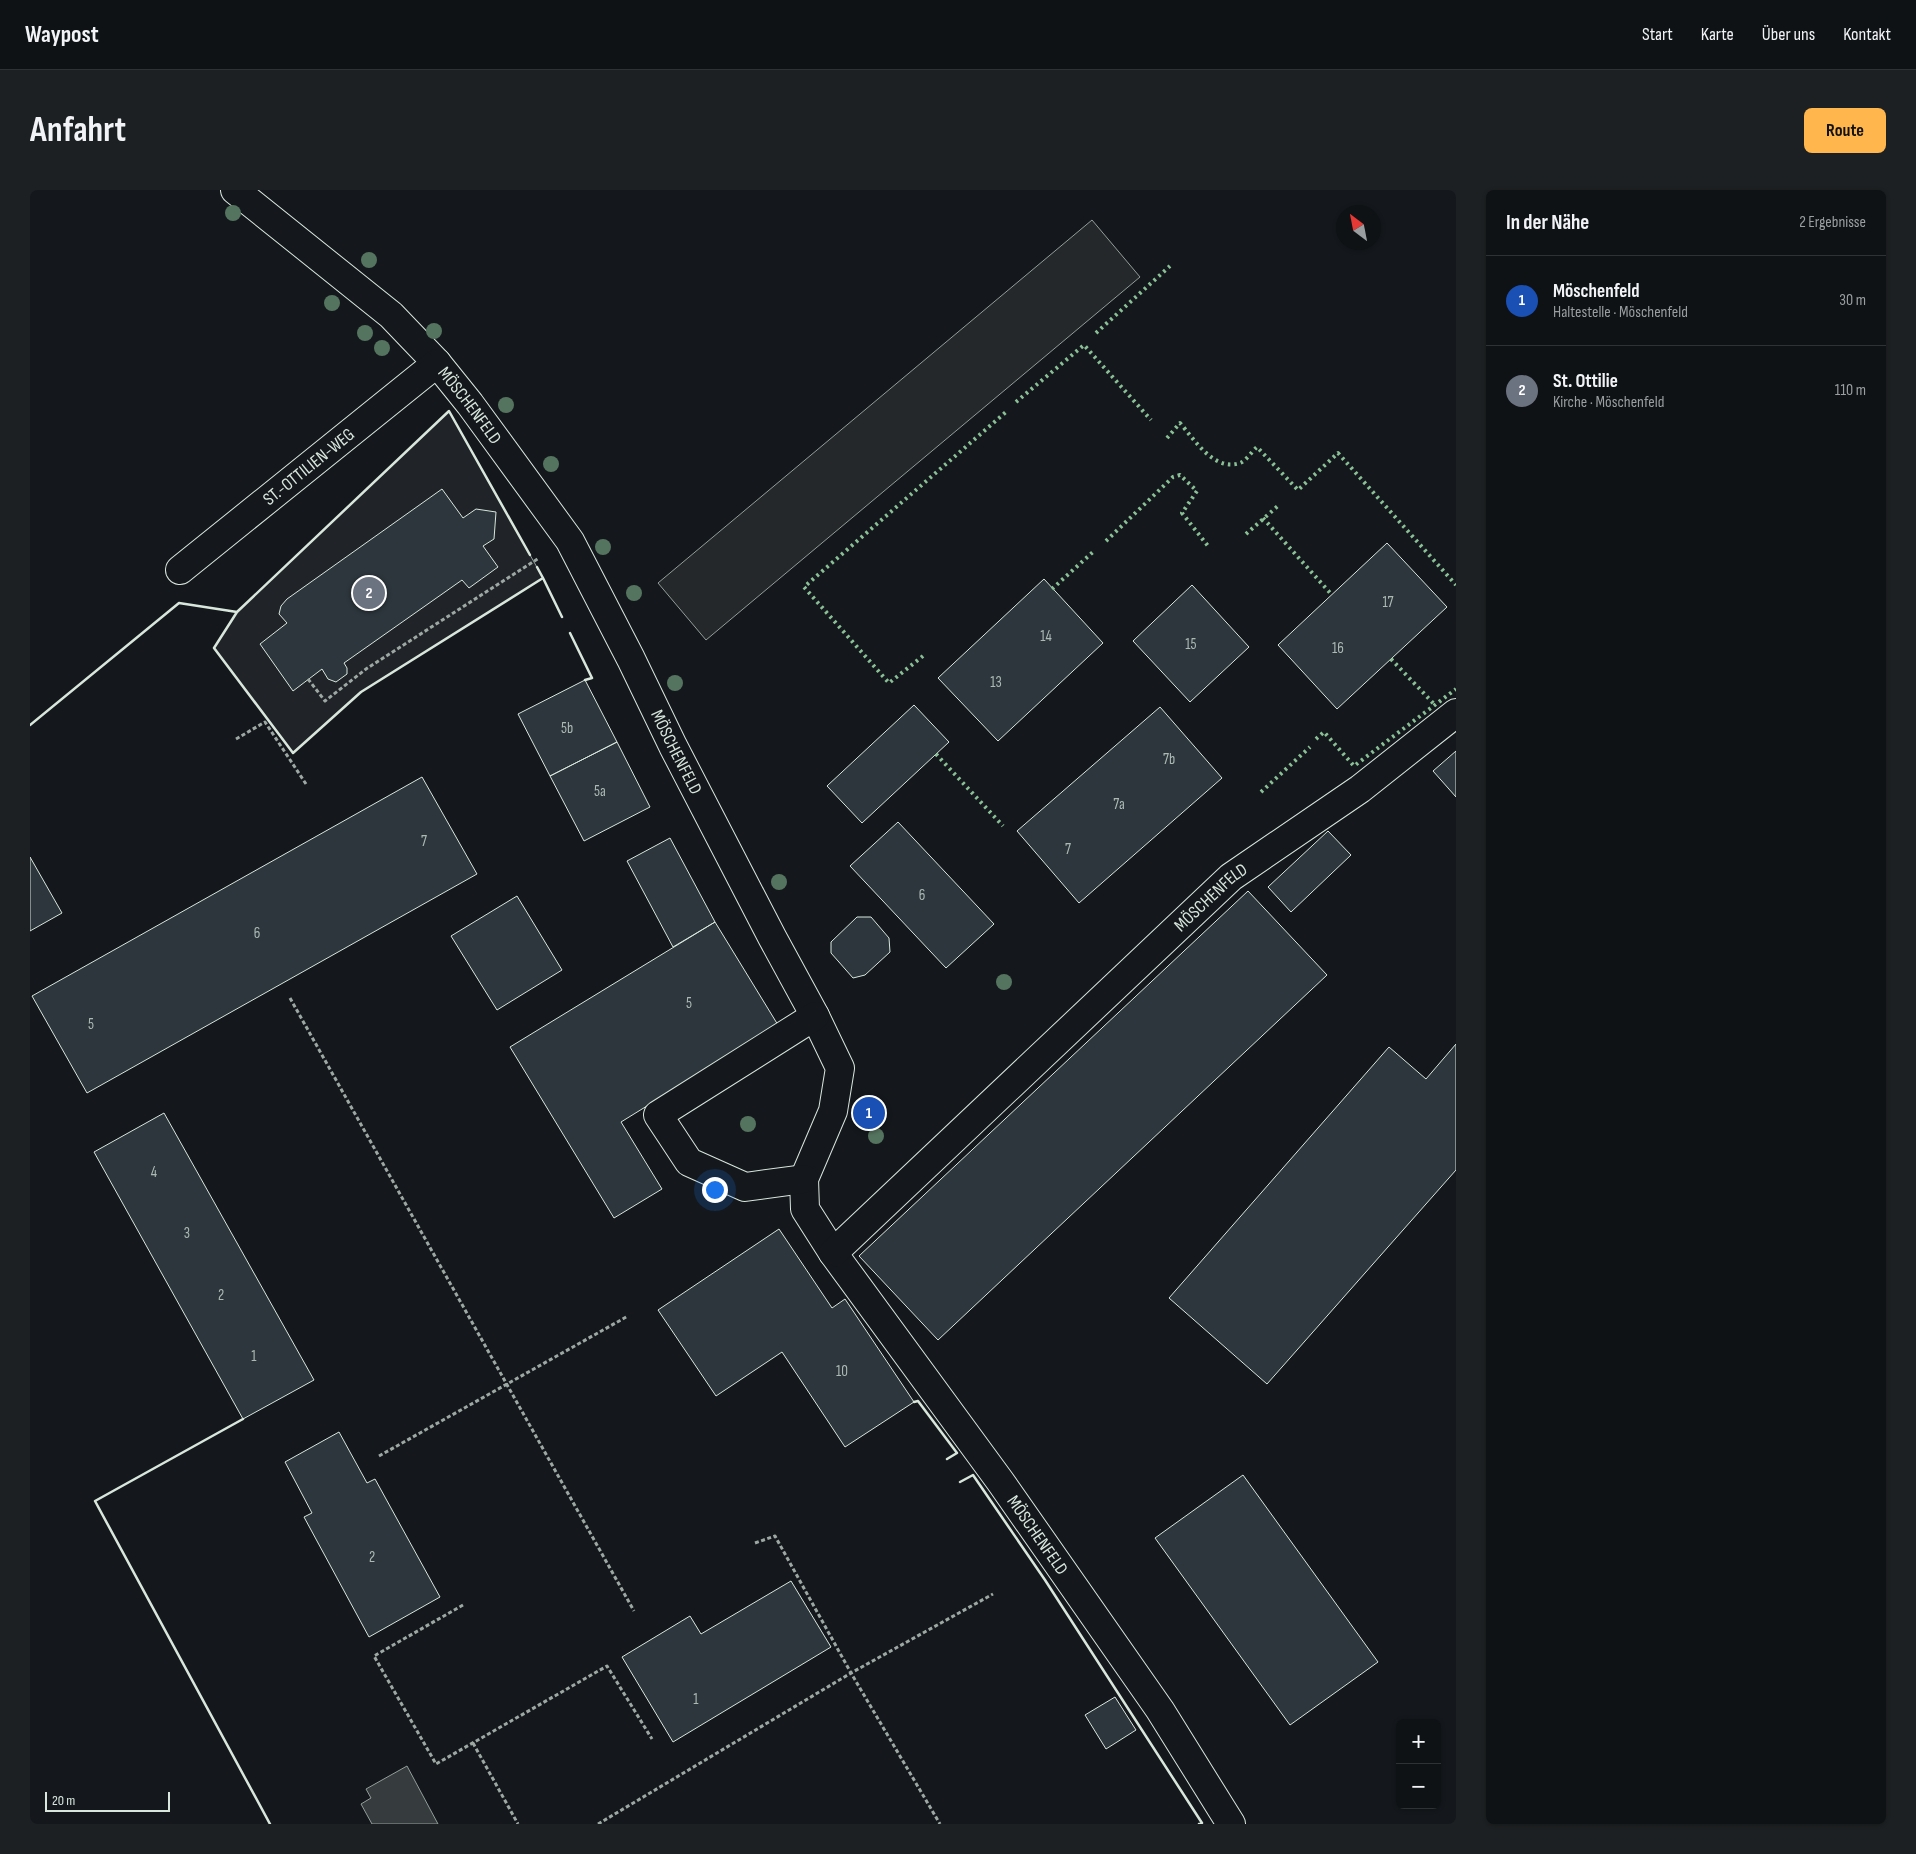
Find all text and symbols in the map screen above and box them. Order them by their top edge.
text: Waypost [25,20,99,49]
text: Start [1642,24,1673,45]
text: Karte [1701,24,1734,45]
text: Über uns [1762,24,1815,45]
text: Kontakt [1843,24,1891,45]
button: Route [1804,108,1886,153]
text: Anfahrt [30,109,126,152]
north arrow [1336,205,1381,250]
text: In der Nähe [1506,210,1589,235]
text: 2 Ergebnisse [1799,213,1866,232]
text: Möschenfeld [1553,280,1640,303]
text: 1 [1519,291,1525,310]
text: 30 m [1839,291,1866,310]
text: Haltestelle · Möschenfeld [1553,303,1688,322]
street label: MÖSCHENFELD [433,363,506,448]
text: St. Ottilie [1553,370,1618,393]
text: 2 [1518,381,1526,400]
text: 110 m [1835,381,1866,400]
text: Kirche · Möschenfeld [1553,393,1664,412]
street label: ST.-OTTILIEN-WEG [259,424,359,510]
pin: 2 [353,574,385,612]
house number: 17 [1382,593,1394,612]
house number: 14 [1040,627,1052,646]
house number: 15 [1185,635,1197,654]
house number: 16 [1332,639,1344,658]
house number: 13 [990,673,1002,692]
street label: MÖSCHENFELD [646,707,706,798]
house number: 5b [561,719,573,738]
house number: 7b [1163,750,1175,769]
house number: 5a [594,782,606,801]
house number: 7a [1113,795,1125,814]
house number: 7 [421,832,427,851]
house number: 7 [1065,840,1071,859]
street label: MÖSCHENFELD [1170,859,1252,936]
house number: 6 [919,886,925,905]
house number: 6 [254,924,260,943]
house number: 5 [686,994,692,1013]
house number: 5 [88,1015,94,1034]
pin: 1 [853,1094,885,1132]
house number: 4 [151,1163,157,1182]
your location [702,1177,728,1203]
house number: 3 [184,1224,190,1243]
house number: 2 [218,1286,224,1305]
house number: 1 [251,1347,257,1366]
house number: 10 [836,1362,848,1381]
street label: MÖSCHENFELD [1002,1492,1072,1579]
house number: 2 [369,1548,375,1567]
house number: 1 [693,1690,699,1709]
map controls [1396,1719,1441,1809]
button: + [1396,1719,1441,1764]
button: − [1396,1764,1441,1809]
scale bar [45,1789,170,1812]
text: 20 m [52,1792,75,1809]

